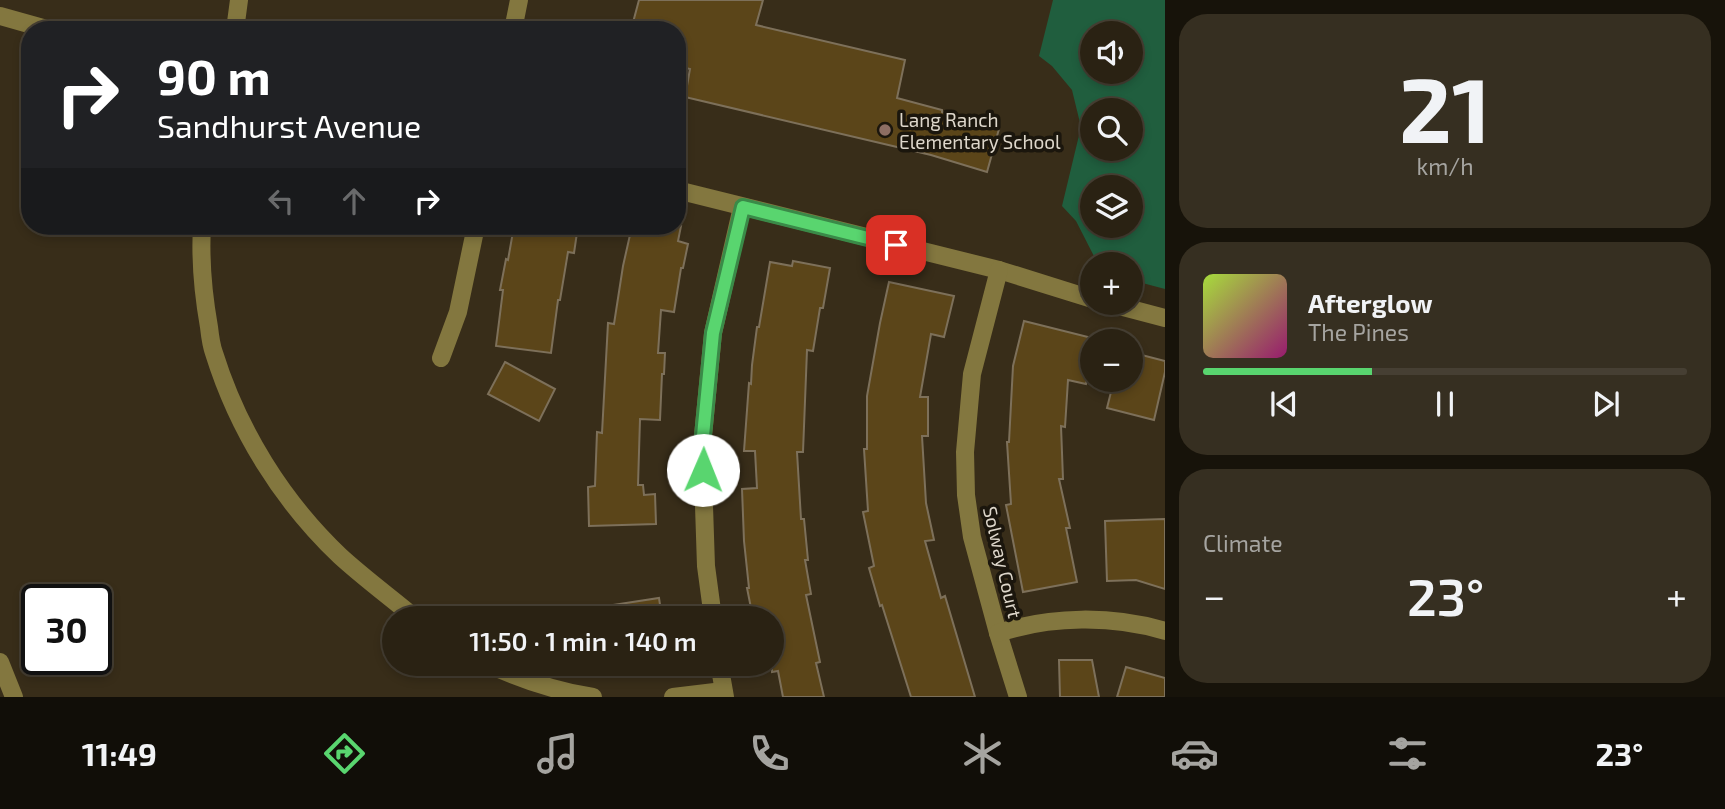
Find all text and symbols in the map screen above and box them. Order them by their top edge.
map controls [1080,21,1143,392]
button: sound [1080,21,1143,84]
text: 90 m [157,46,271,105]
icon: right [42,49,133,140]
text: 21 [1399,52,1491,161]
button: search [1080,98,1143,161]
text: Sandhurst Avenue [157,106,421,144]
place label: Lang Ranch Elementary School [899,108,1061,153]
marker: Lang Ranch Elementary School [877,122,893,138]
text: km/h [1416,152,1474,180]
button: layers [1080,175,1143,238]
icon: left [262,182,300,220]
icon: ahead [335,182,373,220]
icon: right [408,182,446,220]
pin [866,215,926,275]
icon: arrive [877,226,915,264]
button: + [1080,252,1143,315]
text: Afterglow [1308,287,1433,318]
text: The Pines [1308,318,1409,346]
button: − [1080,329,1143,392]
icon: previous [1265,385,1303,423]
icon: pause [1426,385,1464,423]
icon: next [1587,385,1625,423]
position arrow [666,433,740,507]
street label: Solway Court [979,504,1027,620]
text: Climate [1203,529,1283,557]
text: 23° [1407,564,1484,626]
text: − [1203,572,1225,618]
text: + [1666,572,1687,618]
speed limit sign: 30 [21,584,112,675]
text: 11:50 · 1 min · 140 m [469,625,697,656]
icon: directions [320,729,369,778]
icon: music [533,729,582,778]
icon: phone [745,729,794,778]
icon: climate [958,729,1007,778]
icon: car [1170,729,1219,778]
icon: filters [1383,729,1432,778]
text: 11:49 [82,734,157,772]
text: 23° [1595,734,1643,772]

